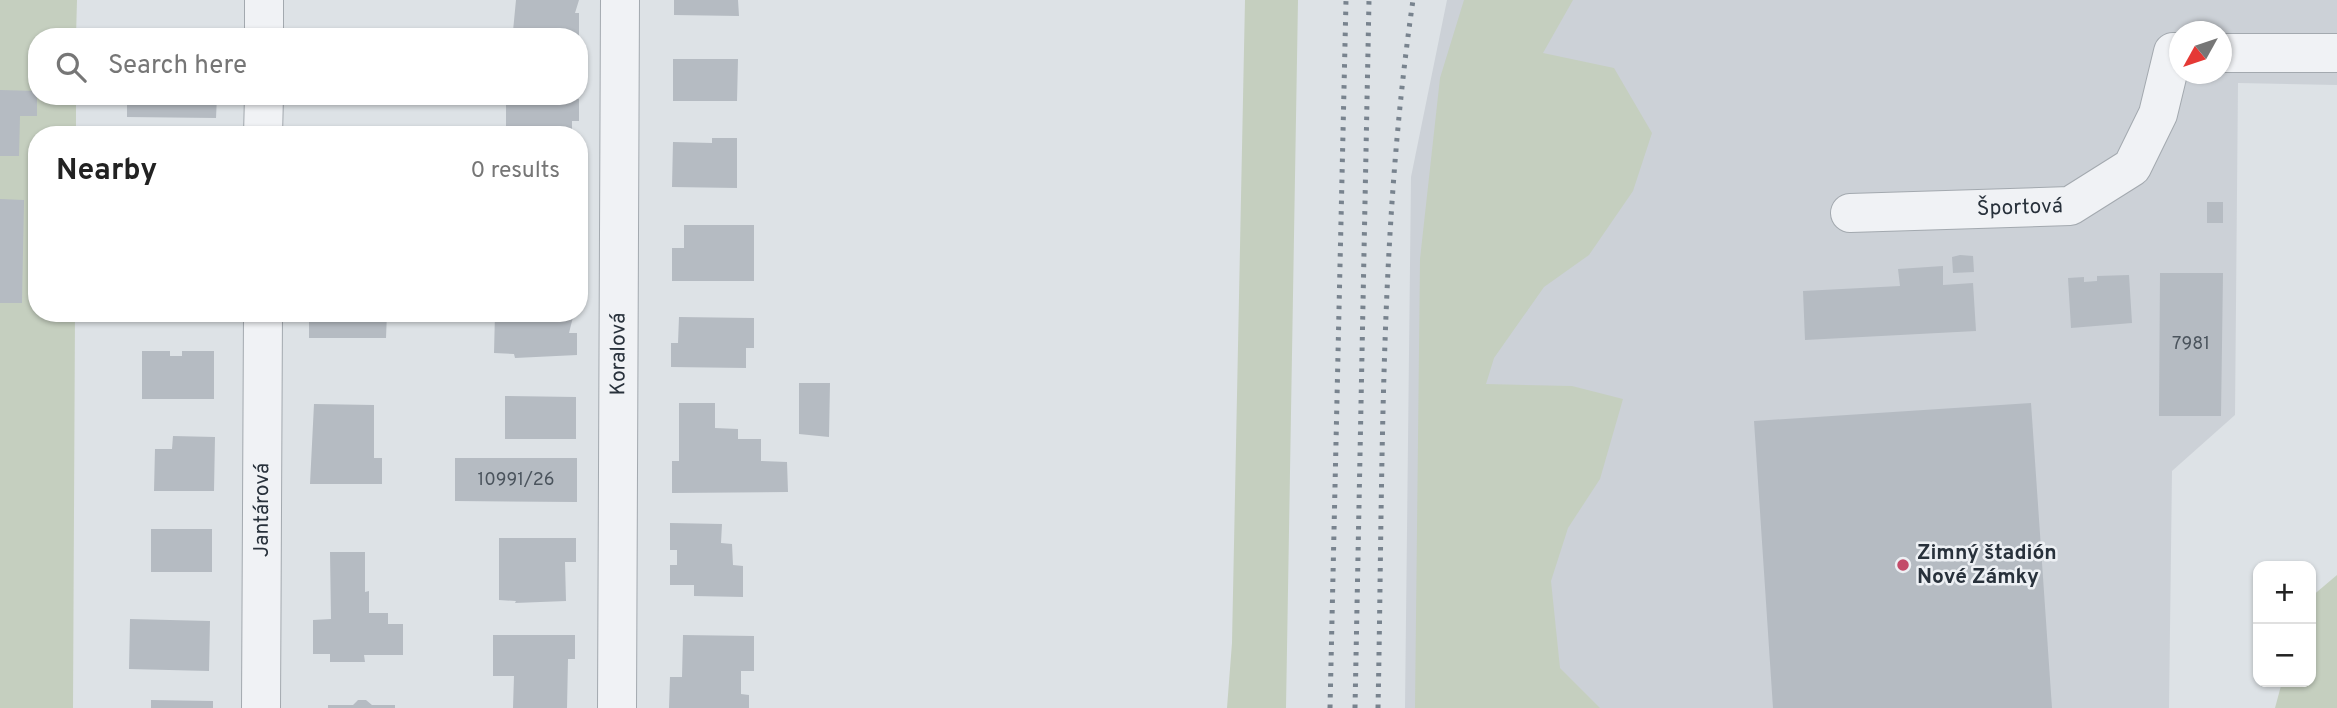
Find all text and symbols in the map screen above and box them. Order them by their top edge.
north arrow [2169,21,2232,84]
search box [28,28,588,105]
icon: search [52,48,90,86]
text: Search here [108,50,247,83]
text: Nearby [56,153,157,190]
text: 0 results [471,157,560,186]
street label: Športová [1976,193,2063,222]
street label: Koralová [605,313,632,395]
house number: 7981 [2172,333,2210,356]
street label: Jantárová [248,463,276,557]
house number: 10991/26 [477,469,555,492]
place label: Zimný štadión Nové Zámky [1917,540,2057,591]
marker: Zimný štadión Nové Zámky [1895,557,1911,573]
map controls [2253,561,2316,687]
button: + [2253,561,2316,624]
button: − [2253,624,2316,687]

